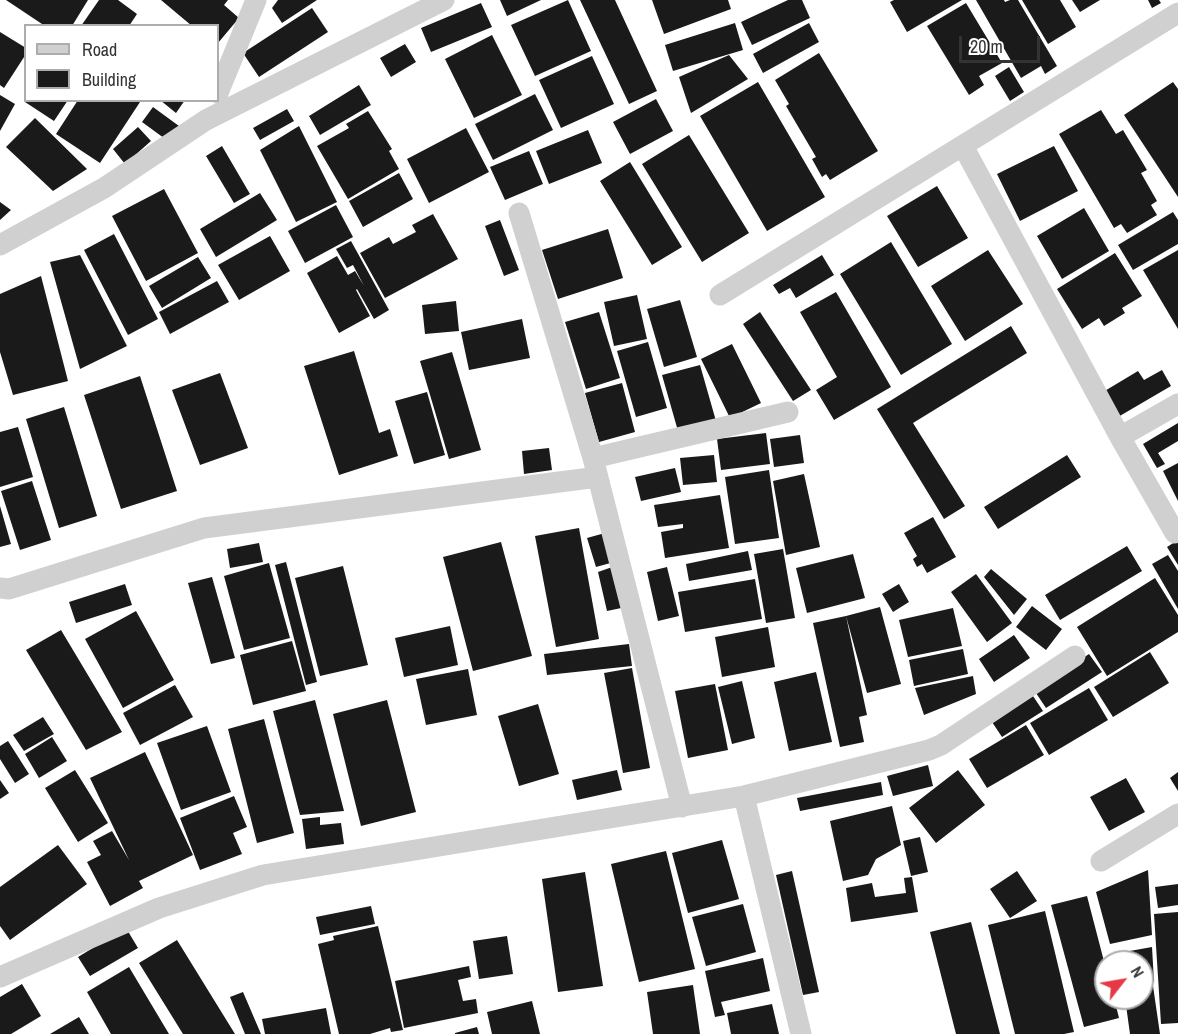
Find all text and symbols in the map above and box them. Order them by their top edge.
legend [24,24,219,102]
scale bar [962,24,1043,62]
text: 20 m [970,34,1003,59]
text: Road [82,37,117,62]
text: Building [82,67,136,92]
north arrow [1094,950,1154,1010]
text: N [1126,962,1150,981]

